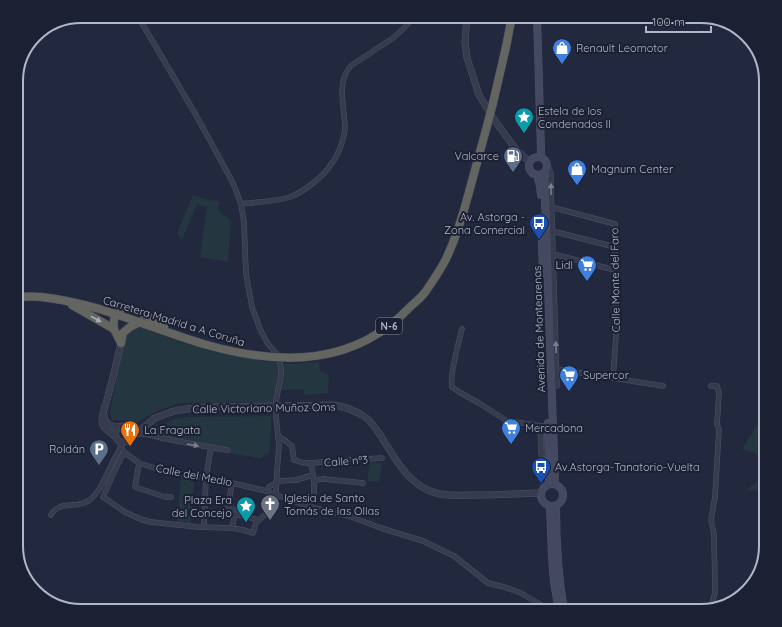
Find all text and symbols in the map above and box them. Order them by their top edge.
scale bar [646,8,711,34]
text: 100 m [652,14,685,29]
shop icon: Renault Leomotor [551,37,573,65]
place label: Renault Leomotor [576,41,669,55]
place label: Estela de los Condenados II [538,104,611,131]
place icon: Estela de los Condenados II [513,106,535,134]
fuel station icon: Valcarce [502,145,524,173]
place label: Valcarce [454,149,499,163]
shop icon: Magnum Center [566,158,588,186]
place label: Magnum Center [591,162,674,176]
one-way arrow [548,182,554,195]
place label: Av. Astorga - Zona Comercial [444,210,525,237]
bus stop icon: Av. Astorga - Zona Comercial [528,212,550,240]
street label: Calle Monte del Faro [607,227,623,332]
supermarket icon: Lidl [576,254,598,282]
place label: Lidl [556,258,573,272]
street label: Avenida de Montearenas [530,265,548,393]
street label: Carretera Madrid a A Coruña [101,293,247,349]
one-way arrow [90,315,102,322]
road number: N-6 [376,318,402,334]
one-way arrow [553,340,559,353]
supermarket icon: Supercor [558,364,580,392]
place label: Supercor [583,368,630,382]
street label: Calle Victoriano Muñoz Oms [192,400,336,416]
supermarket icon: Mercadona [500,417,522,445]
restaurant icon: La Fragata [119,419,141,447]
place label: Mercadona [525,421,583,435]
place label: La Fragata [144,423,200,437]
parking icon: Roldán [88,438,110,466]
place label: Roldán [49,442,85,456]
one-way arrow [187,442,199,448]
street label: Calle nº3 [324,452,369,470]
bus stop icon: Av.Astorga-Tanatorio-Vuelta [530,456,552,484]
place label: Av.Astorga-Tanatorio-Vuelta [555,460,700,474]
street label: Calle del Medio [155,461,234,489]
place label: Iglesia de Santo Tomás de las Ollas [284,491,379,518]
place label: Plaza Era del Concejo [172,493,232,520]
church icon: Iglesia de Santo Tomás de las Ollas [259,493,281,521]
place icon: Plaza Era del Concejo [235,495,257,523]

